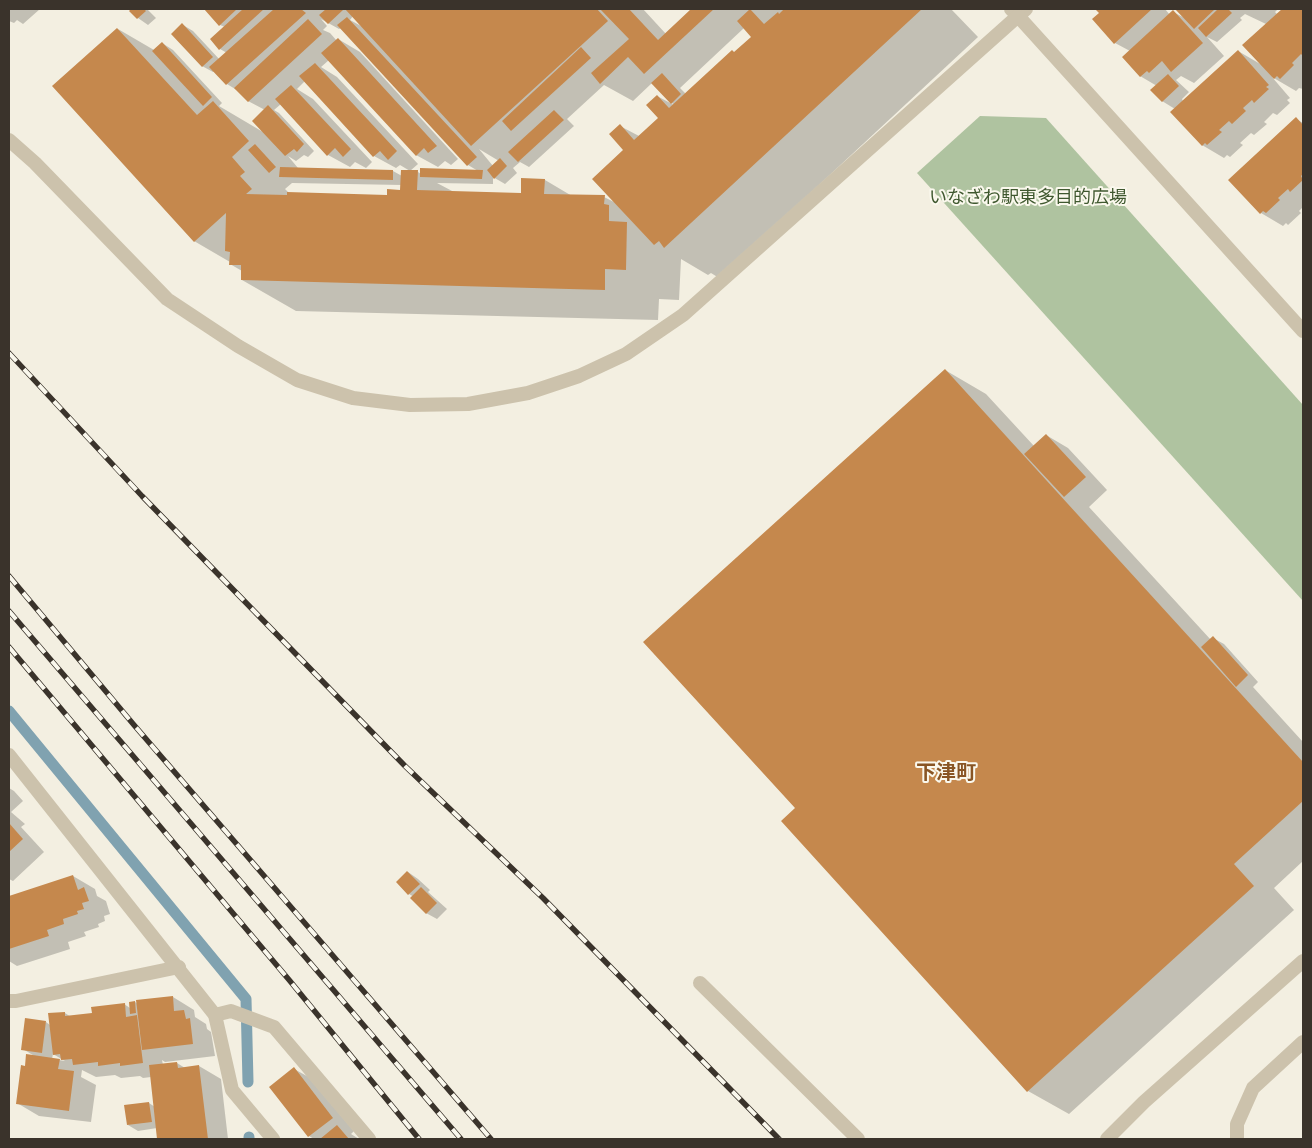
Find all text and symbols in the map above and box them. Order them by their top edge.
park label: いなざわ駅東多目的広場 [929,186,1127,208]
district label: 下津町 [916,761,976,785]

